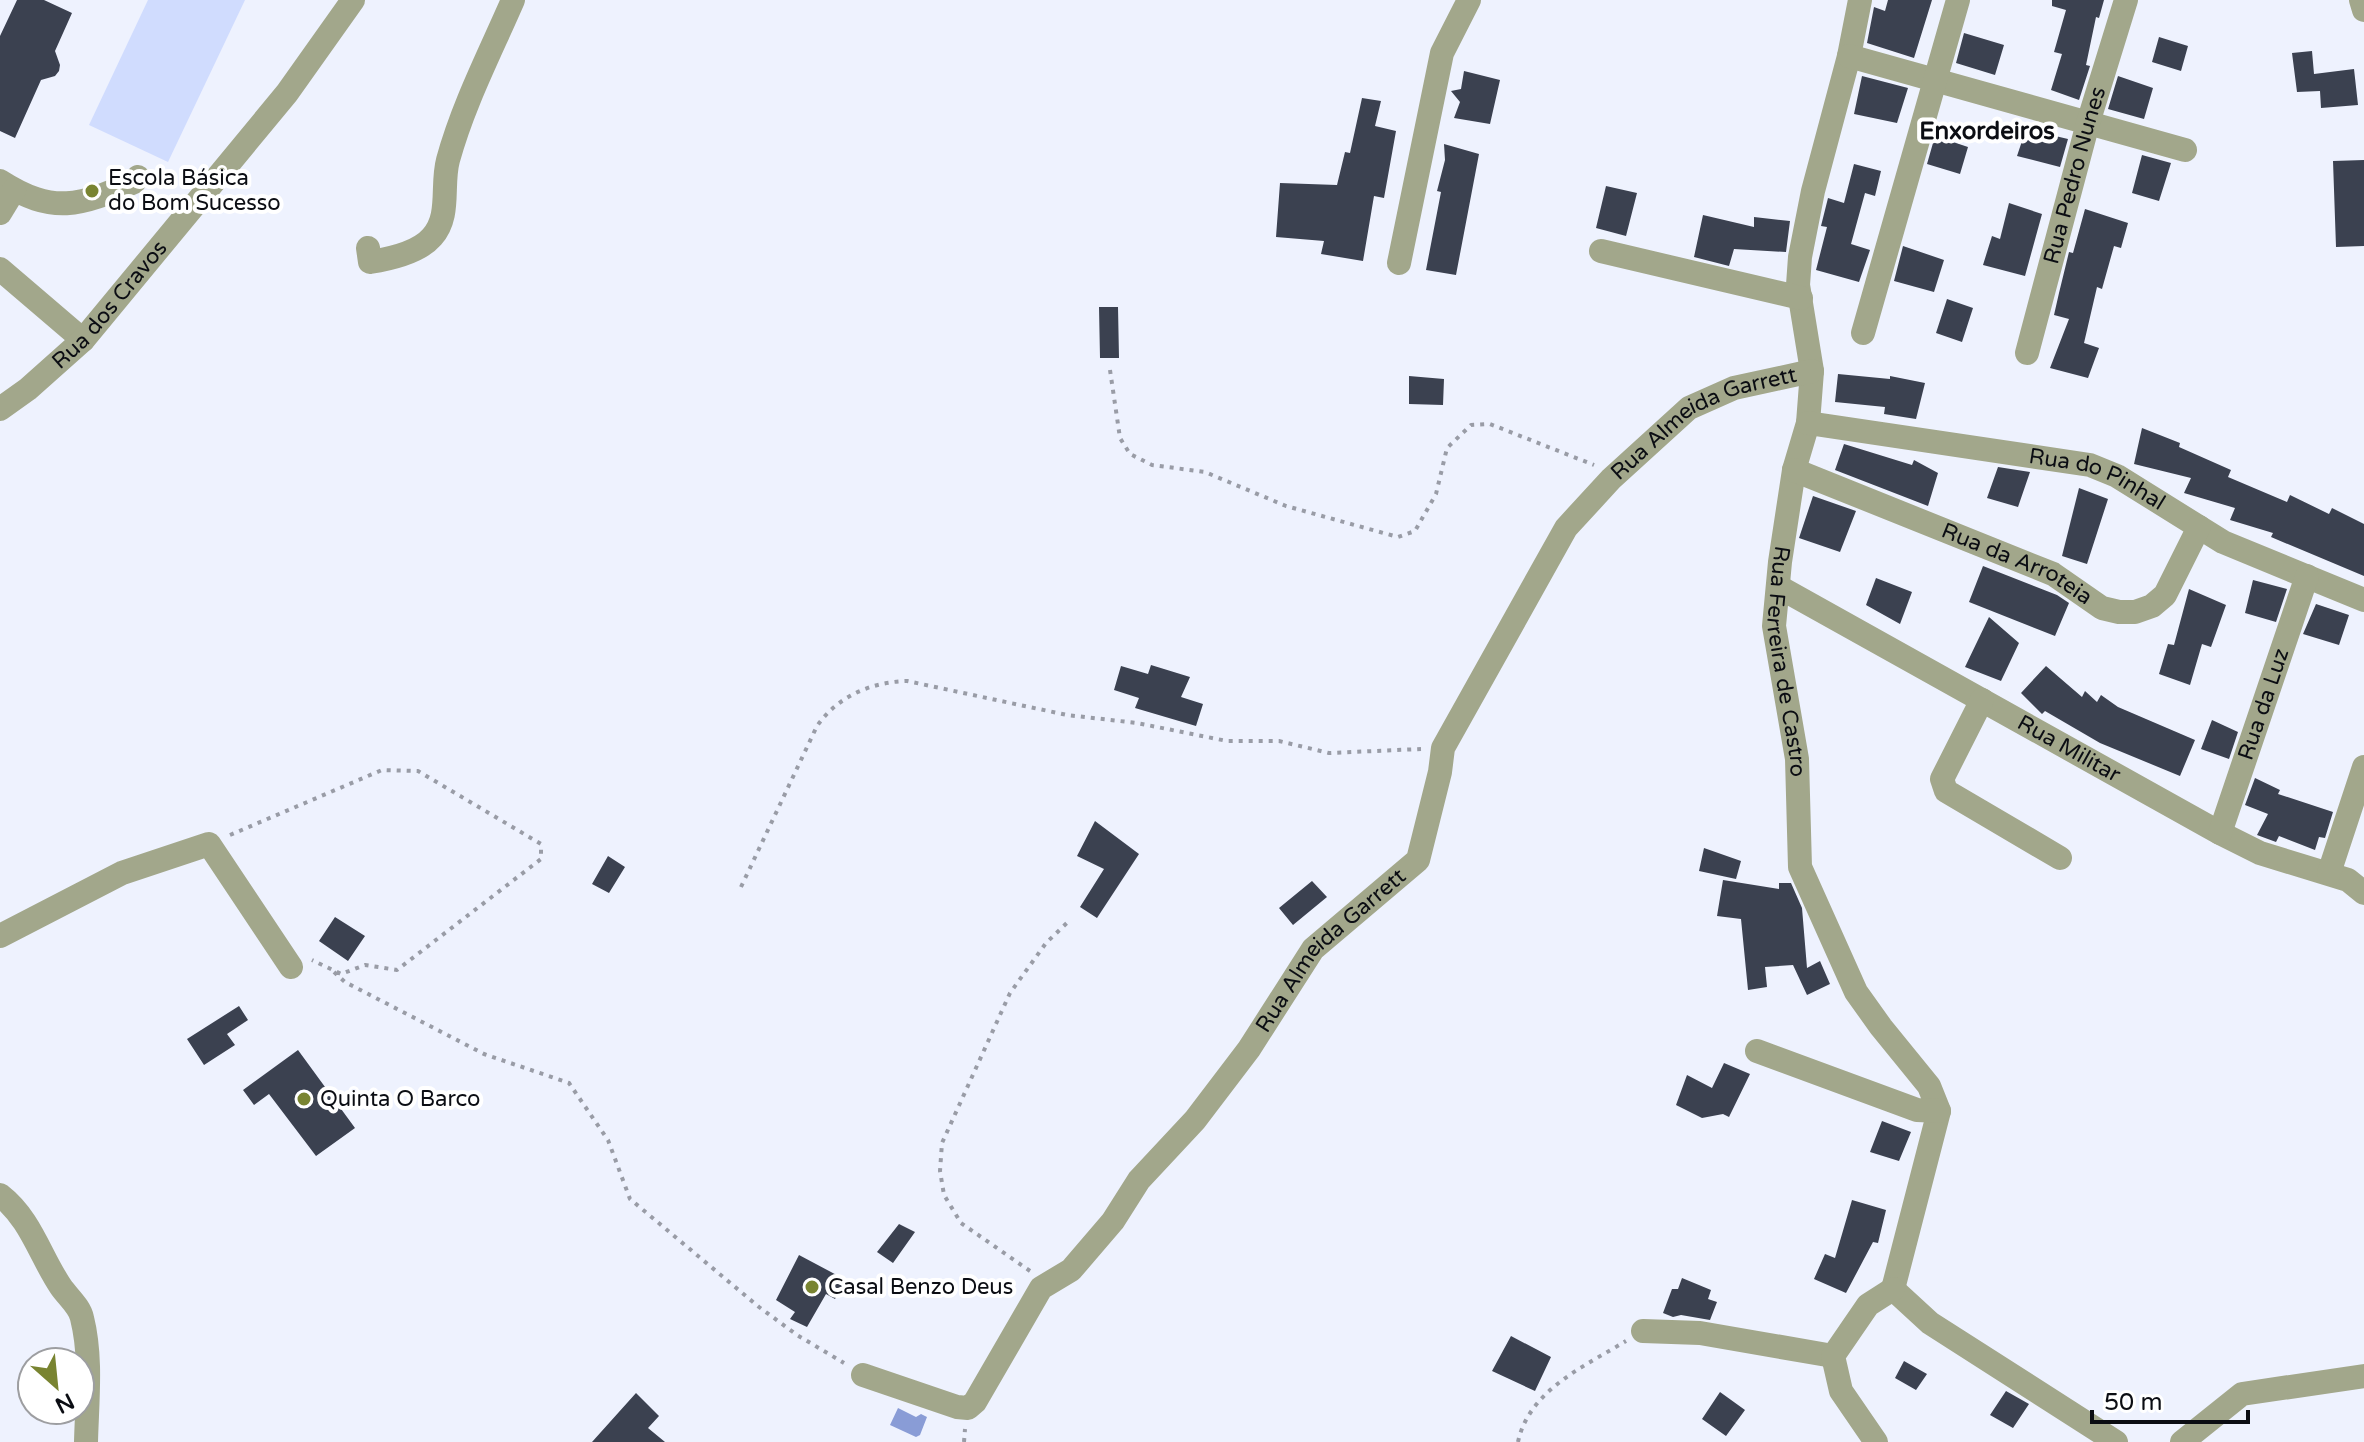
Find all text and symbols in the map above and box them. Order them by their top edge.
street label: Rua Pedro Nunes [2038,84,2111,267]
district label: Enxordeiros [1919,117,2055,146]
place label: Escola Básica do Bom Sucesso [108,165,281,216]
marker: Escola Básica do Bom Sucesso [83,182,101,200]
street label: Rua dos Cravos [47,235,173,374]
street label: Rua Almeida Garrett [1606,362,1799,486]
street label: Rua do Pinhal [2027,443,2170,516]
street label: Rua da Arroteia [1938,518,2097,610]
street label: Rua Ferreira de Castro [1761,544,1810,777]
street label: Rua da Luz [2233,645,2295,763]
street label: Rua Militar [2013,710,2126,788]
street label: Rua Almeida Garrett [1250,863,1411,1037]
place label: Quinta O Barco [320,1086,481,1112]
marker: Quinta O Barco [295,1090,313,1108]
place label: Casal Benzo Deus [828,1274,1013,1300]
marker: Casal Benzo Deus [803,1278,821,1296]
north arrow [16,1346,96,1426]
scale bar [2092,1374,2248,1424]
text: N [51,1387,78,1419]
text: 50 m [2104,1388,2162,1417]

